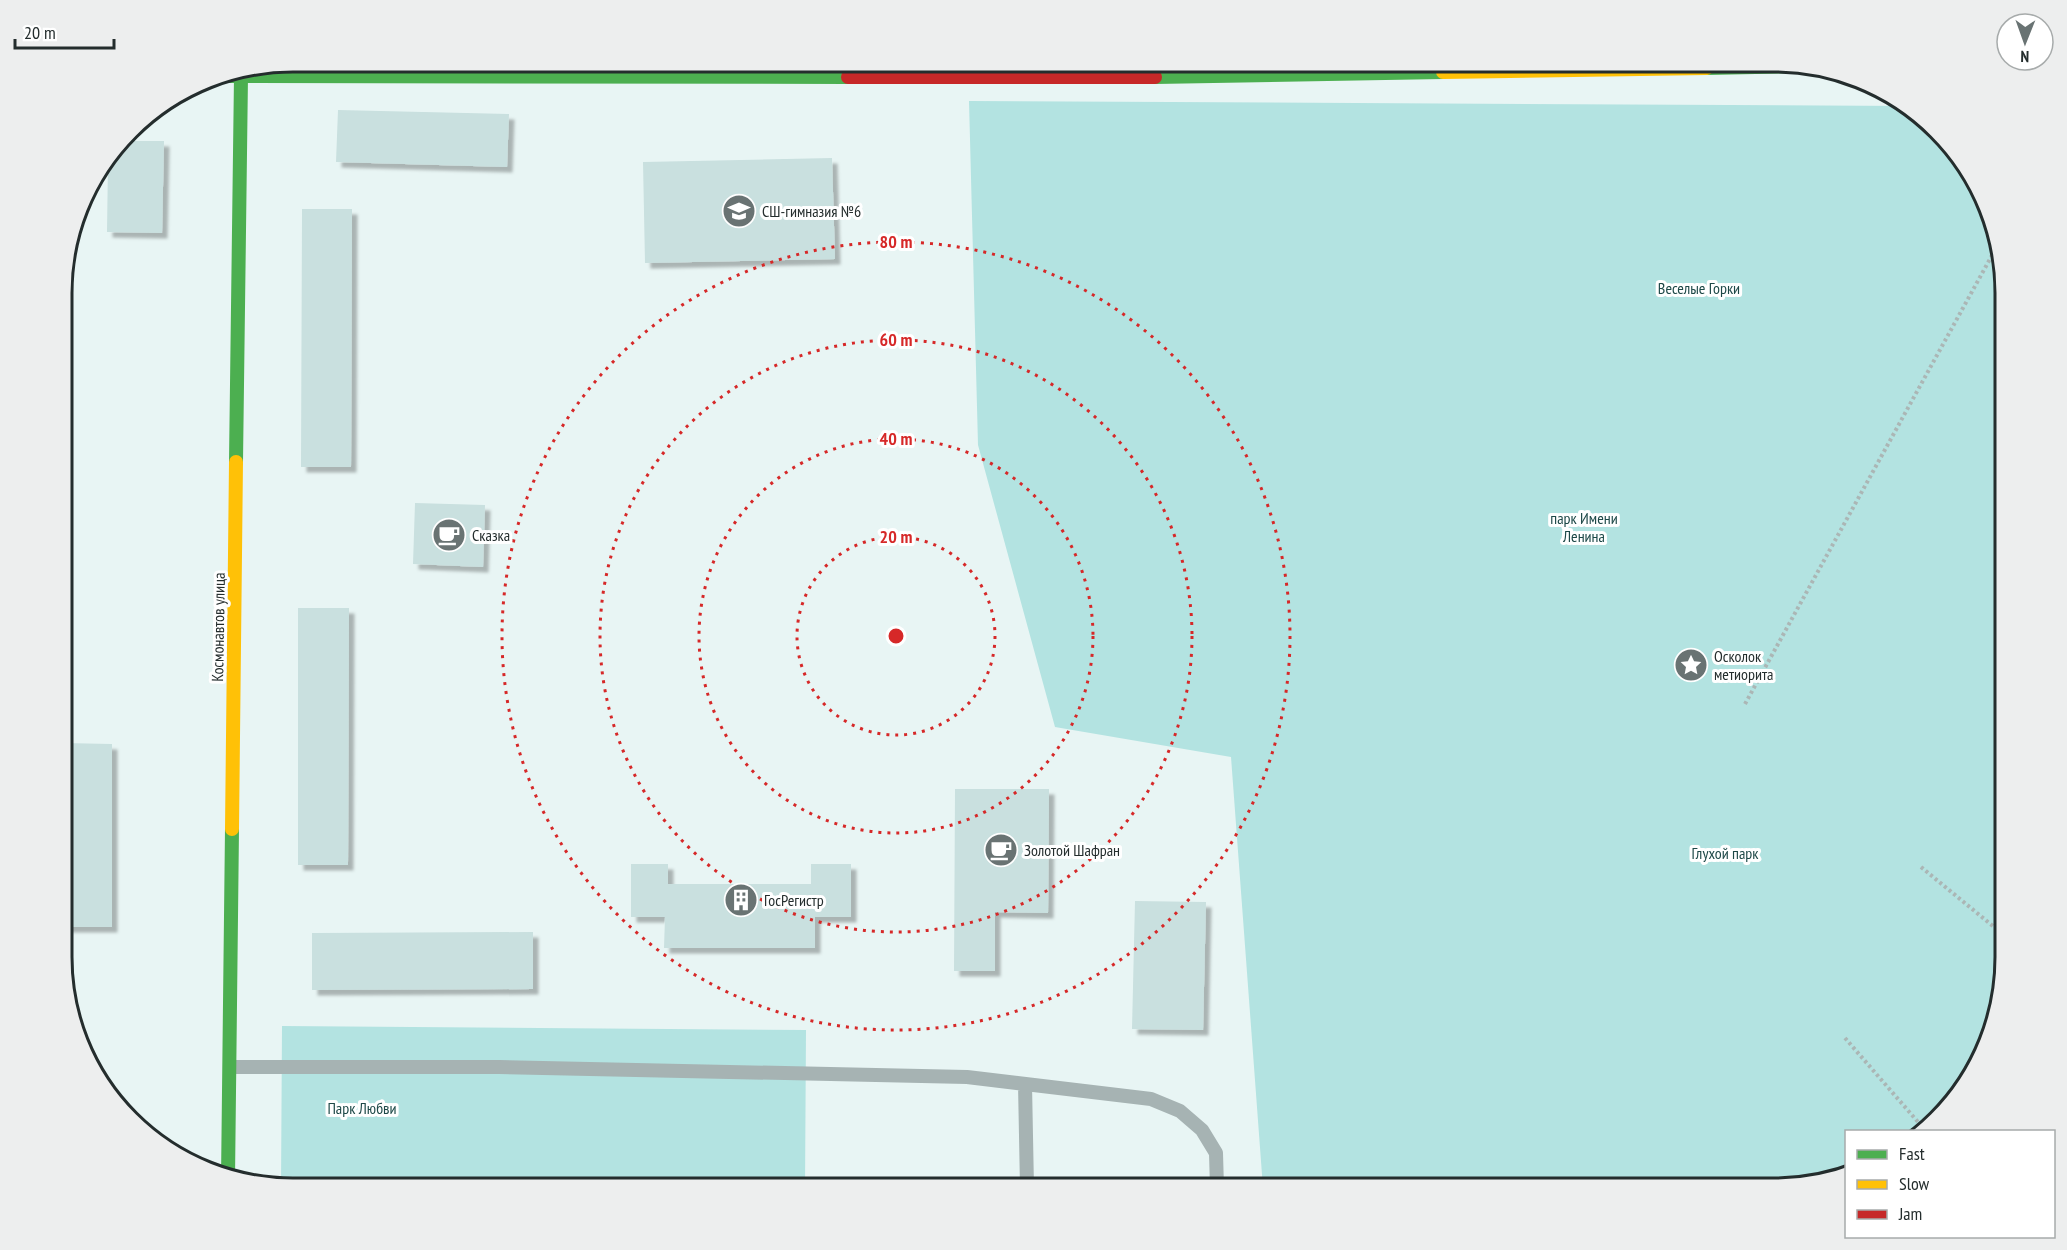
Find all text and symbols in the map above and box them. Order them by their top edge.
scale bar [15,12,114,50]
north arrow [1995,12,2055,72]
text: 20 m [24,21,56,44]
text: N [2020,47,2029,67]
school or university icon: СШ-гимназия №6 [721,193,757,229]
place label: СШ-гимназия №6 [762,201,861,221]
text: 80 m [880,230,912,253]
park label: Веселые Горки [1658,278,1740,298]
text: 60 m [880,328,912,351]
text: 40 m [880,427,912,450]
park label: парк Имени Ленина [1550,508,1618,546]
cafe icon: Сказка [431,517,467,553]
place label: Сказка [472,525,510,545]
text: 20 m [880,525,912,548]
street label: Космонавтов улица [207,572,229,682]
centre of rings [886,626,906,646]
place label: Осколок метиорита [1714,646,1774,684]
place icon: Осколок метиорита [1673,647,1709,683]
cafe icon: Золотой Шафран [983,832,1019,868]
place label: Золотой Шафран [1024,840,1120,860]
park label: Глухой парк [1692,843,1759,863]
building icon: ГосРегистр [723,882,759,918]
place label: ГосРегистр [764,890,824,910]
park label: Парк Любви [327,1098,397,1118]
legend [1845,1130,2055,1238]
text: Fast [1899,1142,1925,1165]
text: Slow [1899,1172,1930,1195]
text: Jam [1898,1202,1922,1225]

